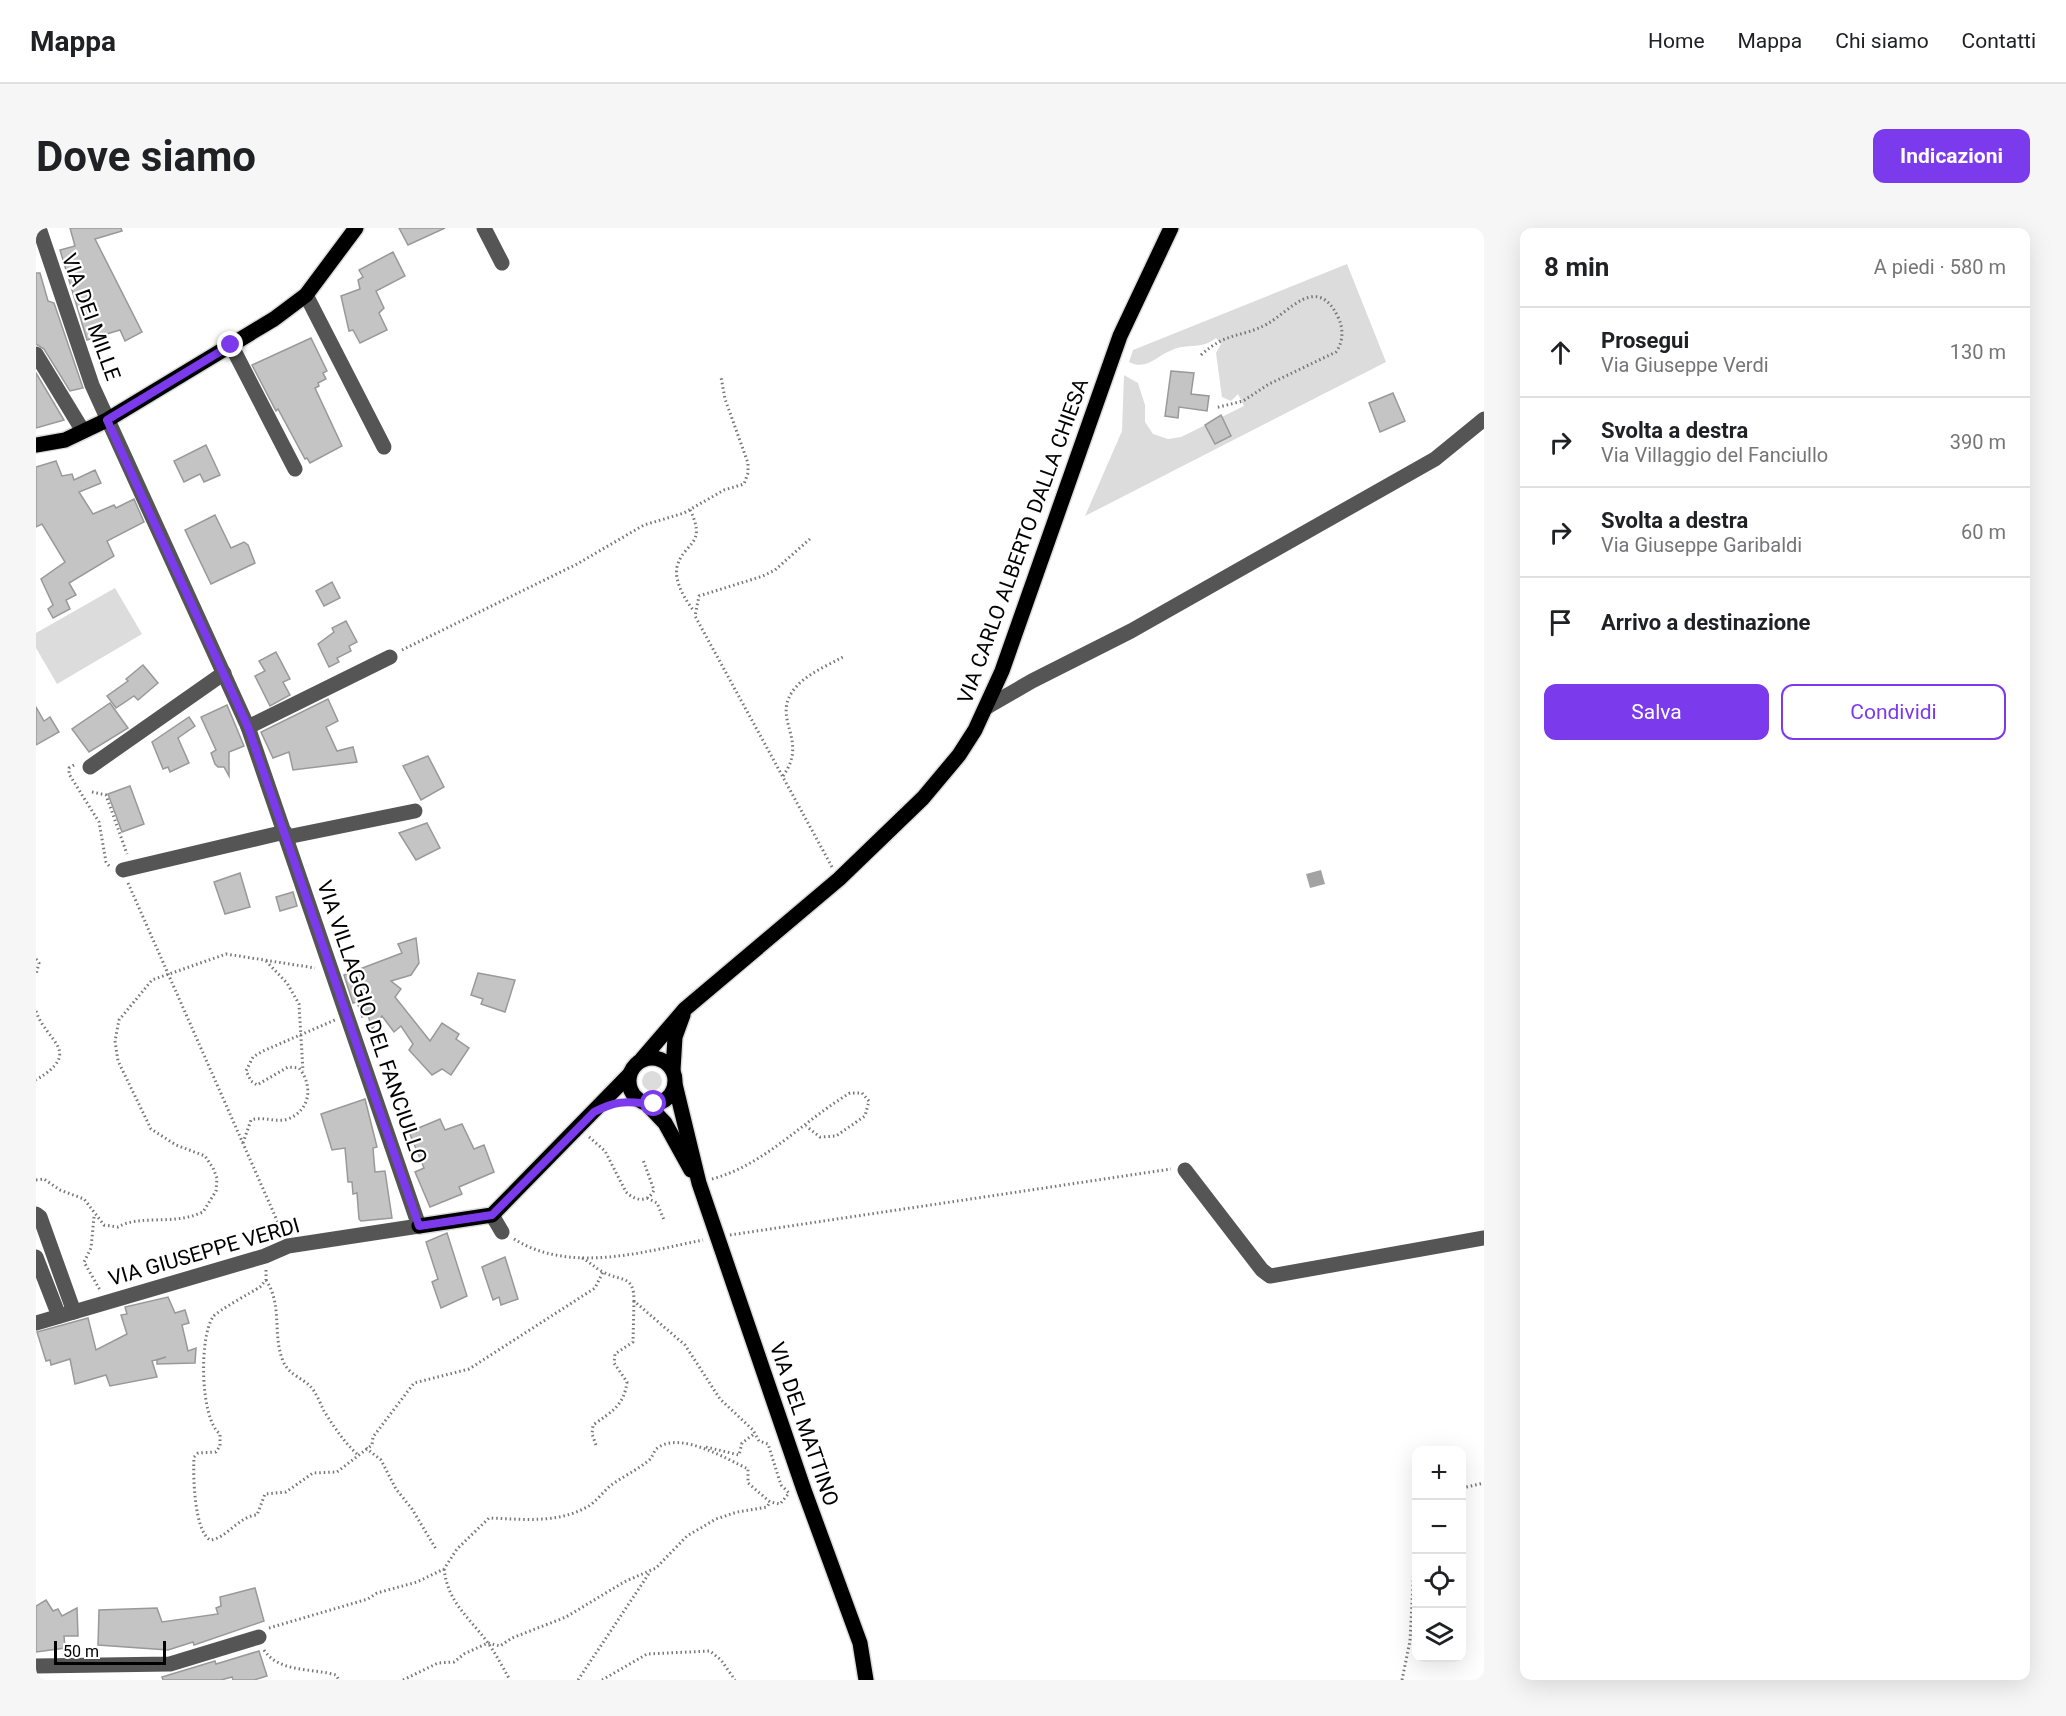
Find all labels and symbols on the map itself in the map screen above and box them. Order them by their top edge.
street label: VIA DEI MILLE [57,250,125,384]
route end [217,331,243,357]
street label: VIA CARLO ALBERTO DALLA CHIESA [953,375,1093,707]
street label: VIA VILLAGGIO DEL FANCIULLO [312,877,432,1167]
route start [640,1090,666,1116]
street label: VIA GIUSEPPE VERDI [106,1213,302,1291]
street label: VIA DEL MATTINO [765,1339,843,1509]
scale bar [54,1638,166,1666]

